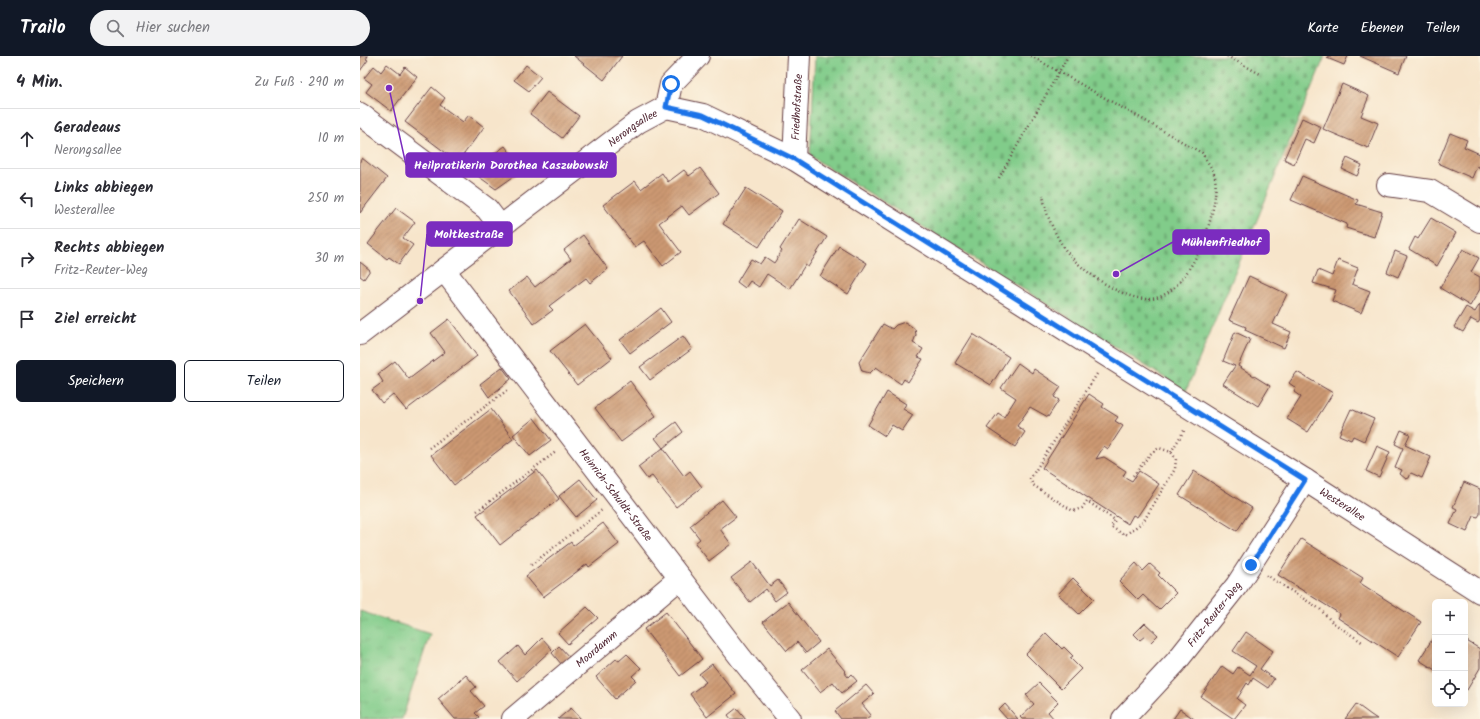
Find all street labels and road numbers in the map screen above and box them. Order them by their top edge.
street label: Friedhofstraße [787,73,808,141]
street label: Nerongsallee [604,105,661,152]
street label: Heinrich-Schuldt-Straße [574,445,657,546]
street label: Westerallee [1315,483,1369,526]
street label: Fritz-Reuter-Weg [1183,578,1247,651]
street label: Moordamm [572,626,622,673]

